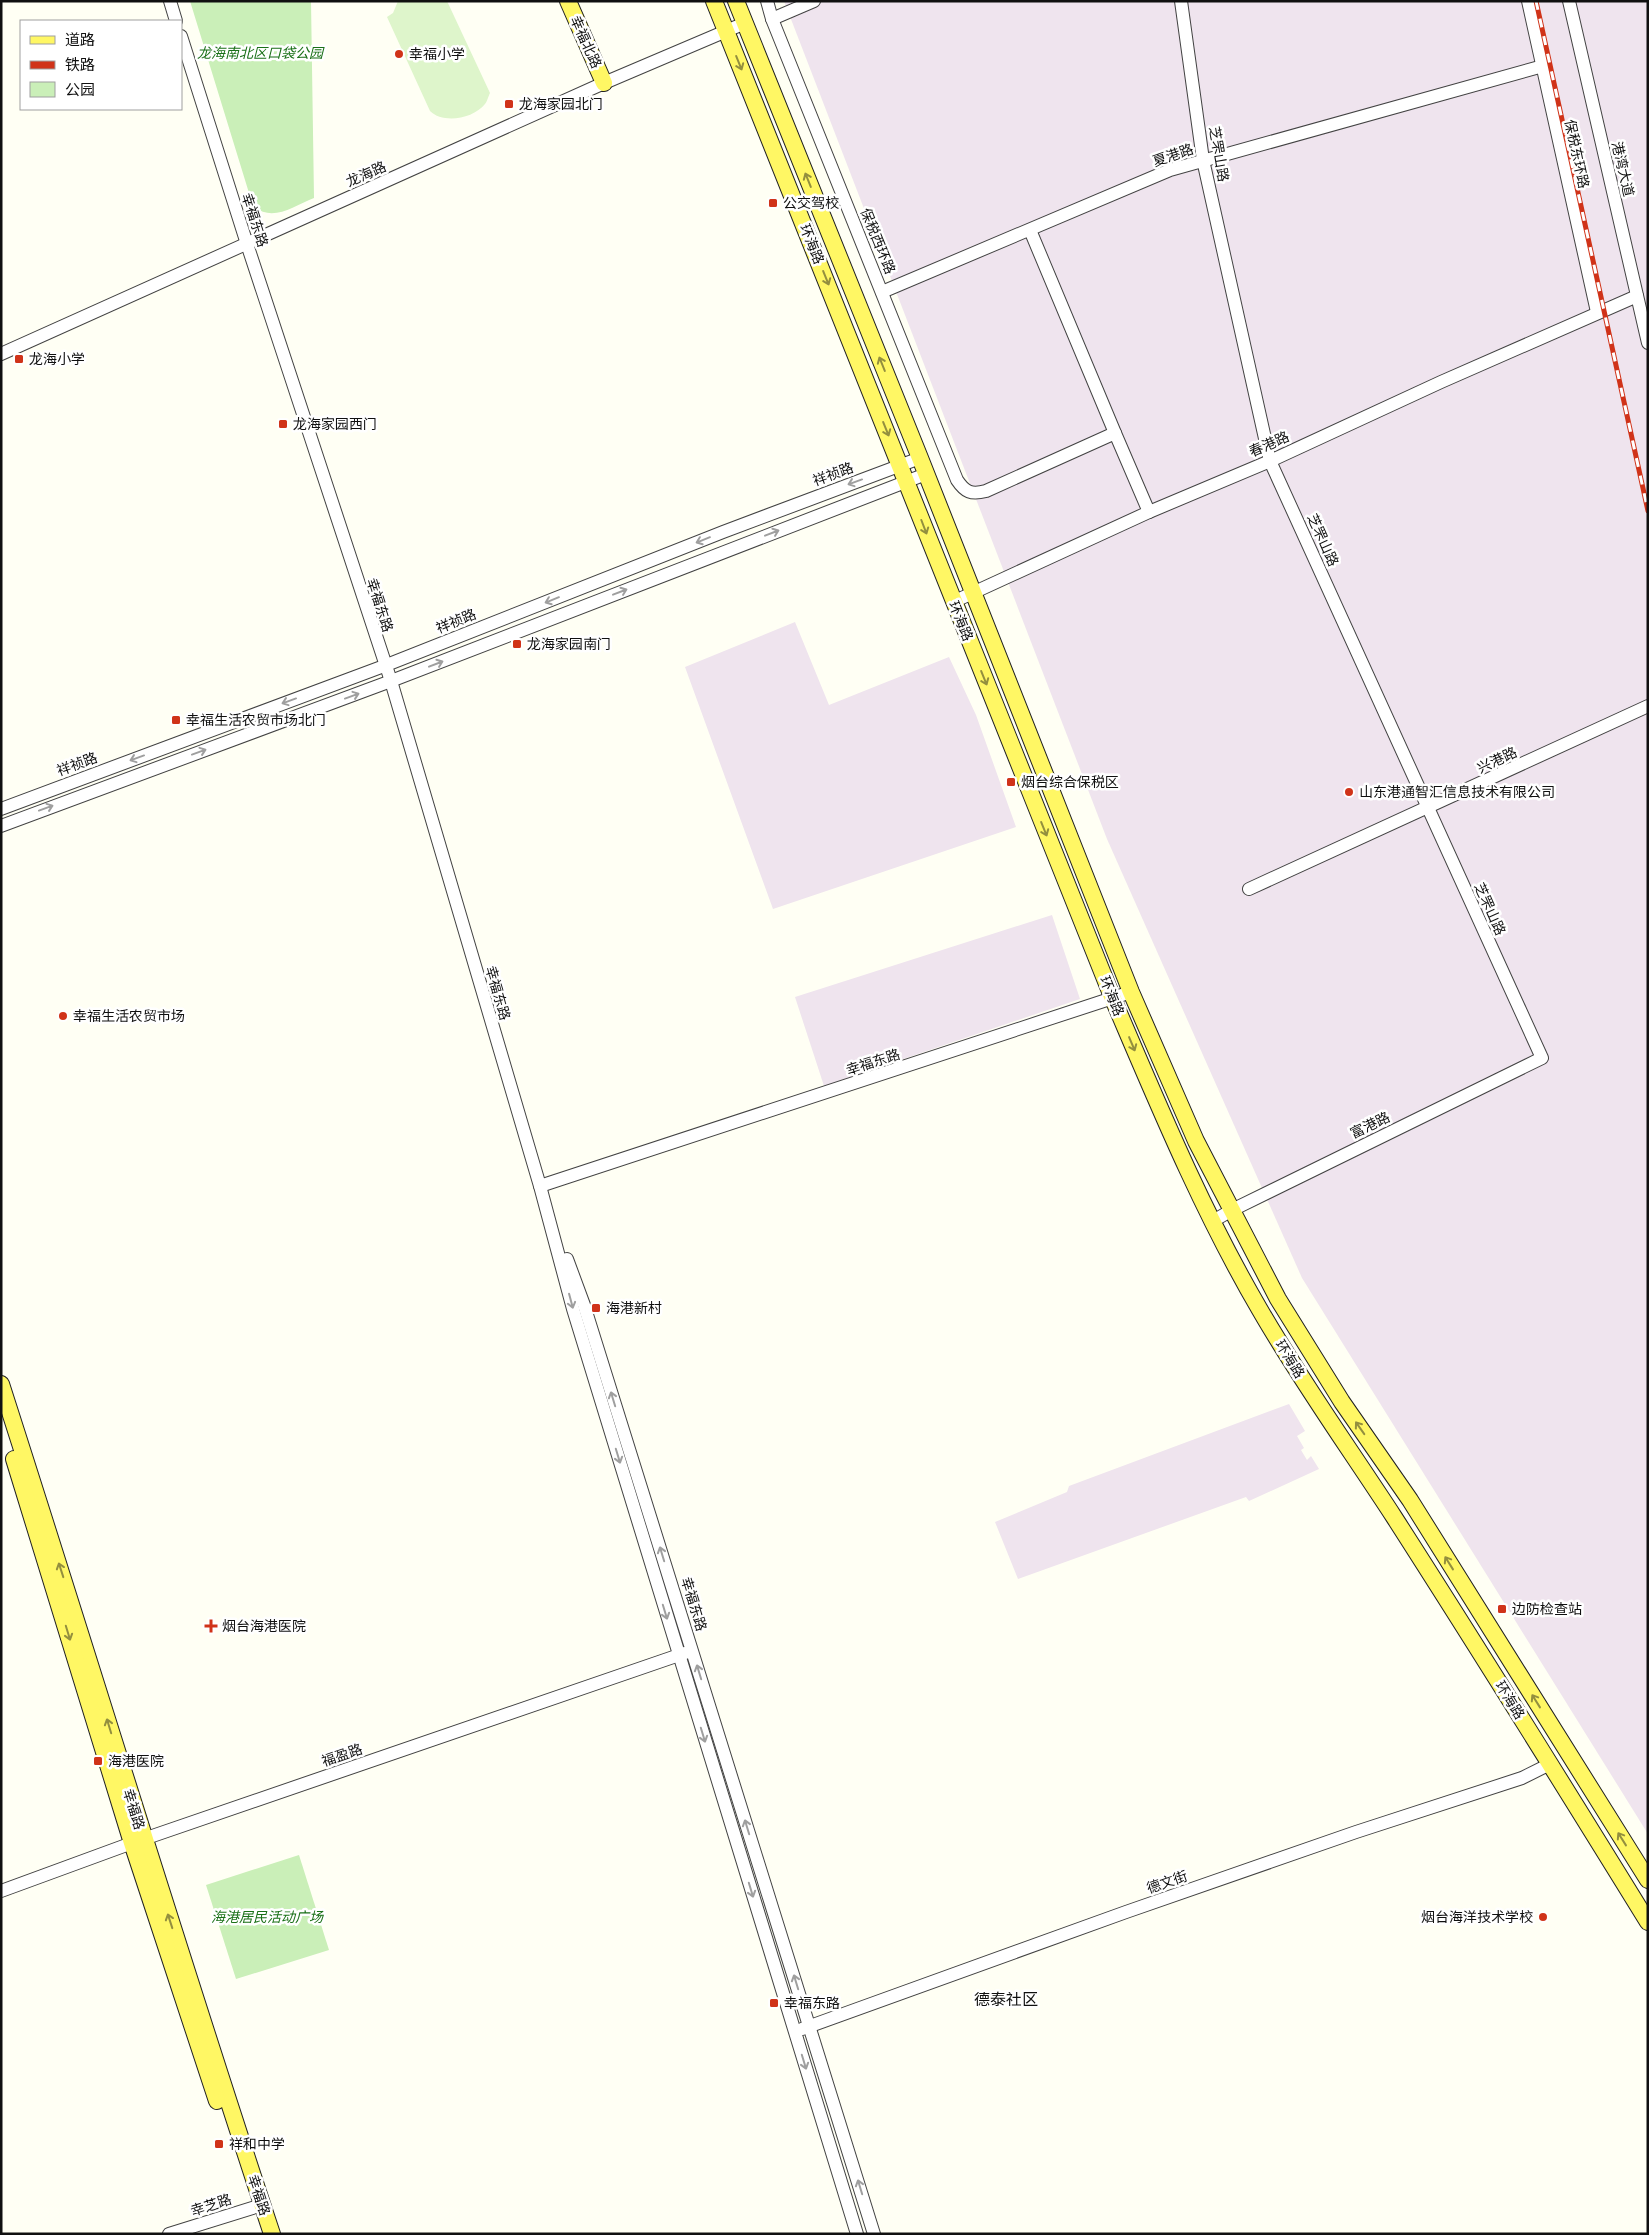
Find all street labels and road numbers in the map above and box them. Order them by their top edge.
street label: 幸福北路 [566,12,607,71]
street label: 保税东环路 [1561,117,1595,190]
street label: 芝罘山路 [1205,125,1235,183]
street label: 夏港路 [1150,138,1196,170]
street label: 港湾大道 [1608,139,1640,198]
street label: 龙海路 [342,155,389,191]
street label: 幸福东路 [238,190,274,249]
street label: 保税西环路 [857,204,901,277]
street label: 环海路 [796,220,830,267]
street label: 春港路 [1245,425,1292,461]
street label: 祥祯路 [810,456,856,490]
street label: 芝罘山路 [1303,510,1344,569]
street label: 幸福东路 [363,575,399,634]
street label: 环海路 [945,597,979,644]
street label: 祥祯路 [432,603,479,637]
street label: 兴港路 [1473,741,1520,777]
street label: 祥祯路 [54,746,100,780]
street label: 芝罘山路 [1470,879,1511,938]
street label: 幸福东路 [482,963,516,1022]
street label: 环海路 [1096,972,1130,1019]
street label: 幸福东路 [843,1043,902,1079]
street label: 富港路 [1346,1106,1393,1142]
street label: 环海路 [1271,1335,1310,1382]
street label: 幸福东路 [677,1574,713,1633]
street label: 环海路 [1491,1676,1530,1723]
street label: 福盈路 [319,1738,365,1770]
street label: 幸福路 [119,1786,151,1832]
street label: 德文街 [1144,1865,1190,1897]
street label: 幸福路 [244,2172,276,2218]
street label: 幸芝路 [188,2188,234,2220]

